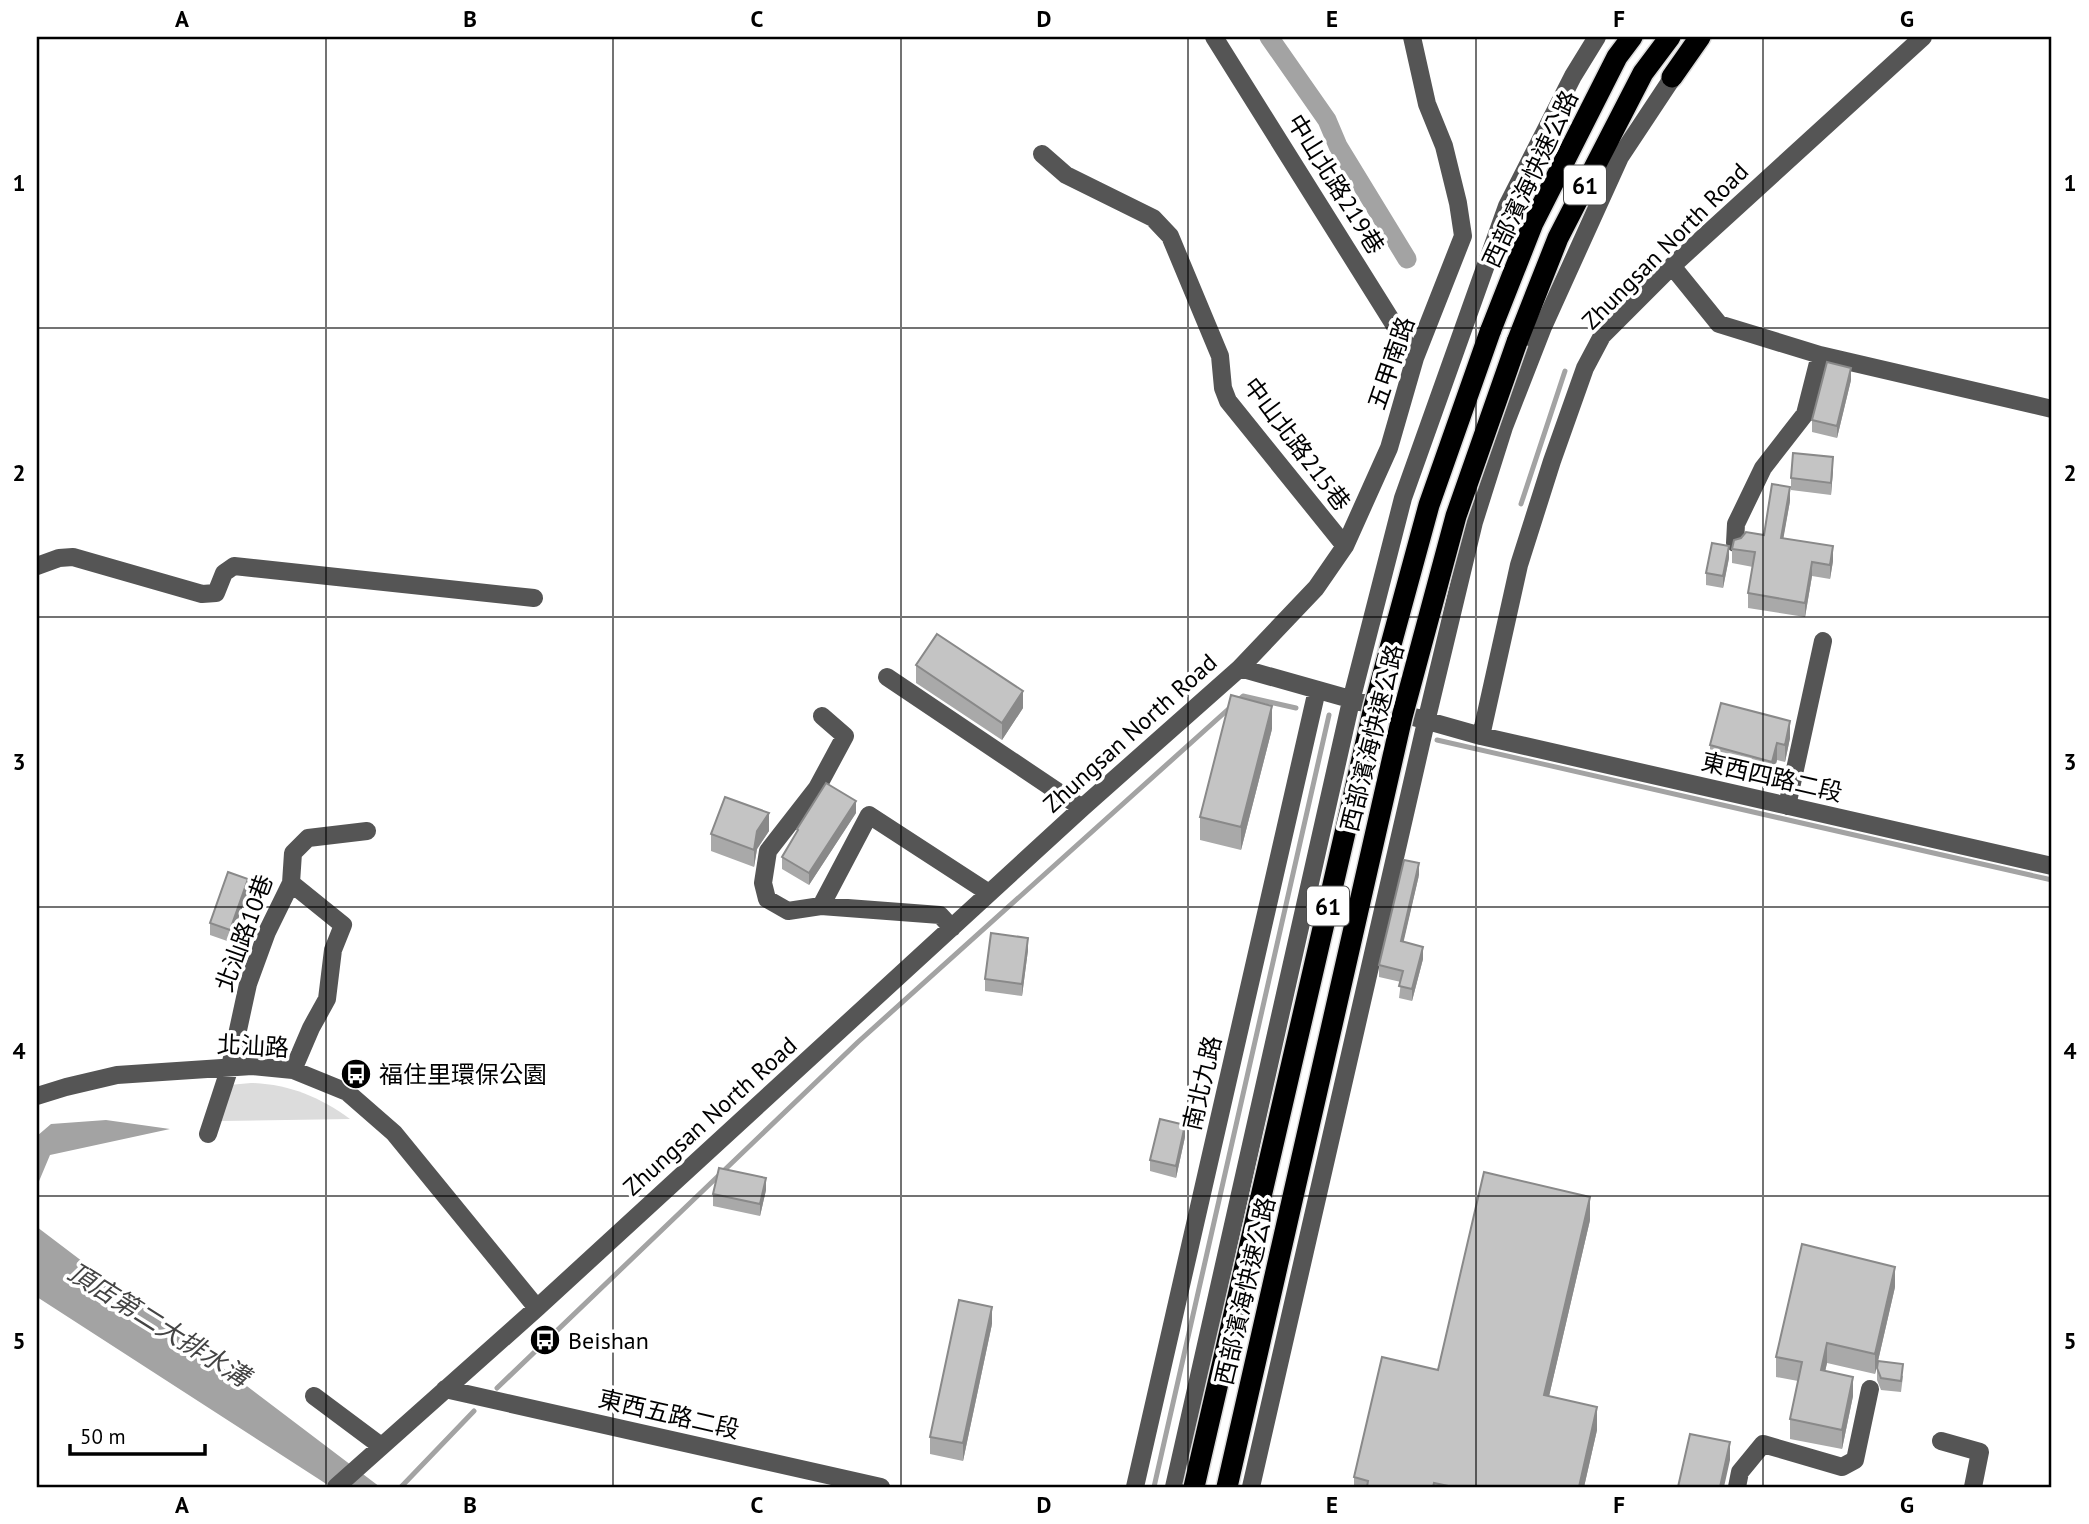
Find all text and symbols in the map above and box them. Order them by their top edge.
text: A [175,4,189,33]
text: B [463,4,477,33]
text: C [751,4,764,33]
text: D [1037,4,1051,33]
text: E [1326,4,1338,33]
text: F [1613,4,1625,33]
text: G [1900,4,1914,33]
street label: 西部濱海快速公路 [1475,85,1585,273]
street label: 中山北路219巷 [1281,108,1391,260]
street label: Zhungsan North Road [1575,156,1755,336]
road number: 61 [1564,166,1606,204]
text: 1 [12,168,26,197]
text: 1 [2063,168,2077,197]
street label: 五甲南路 [1361,313,1421,413]
street label: 中山北路215巷 [1237,371,1357,517]
text: 2 [12,458,26,487]
text: 2 [2063,458,2077,487]
street label: 西部濱海快速公路 [1334,641,1410,835]
street label: Zhungsan North Road [1037,647,1223,819]
street label: 東西四路二段 [1698,746,1846,808]
text: 3 [12,747,26,776]
text: 3 [2063,747,2077,776]
street label: 北汕路10巷 [209,870,279,996]
road number: 61 [1307,886,1349,925]
street label: 北汕路 [216,1029,290,1063]
street label: Zhungsan North Road [617,1030,803,1202]
street label: 南北九路 [1176,1033,1228,1133]
text: 4 [12,1036,26,1065]
text: 4 [2063,1036,2077,1065]
bus stop icon: 福住里環保公園 [339,1057,373,1091]
place label: 福住里環保公園 [379,1059,547,1090]
street label: 西部濱海快速公路 [1208,1194,1282,1388]
water label: 頂店第二大排水溝 [62,1255,259,1395]
bus stop icon: Beishan [528,1323,562,1357]
place label: Beishan [568,1325,649,1356]
text: 5 [12,1326,26,1355]
text: 5 [2063,1326,2077,1355]
street label: 東西五路二段 [595,1383,743,1445]
scale bar [70,1412,205,1456]
text: 50 m [80,1423,126,1450]
text: A [175,1490,189,1519]
text: B [463,1490,477,1519]
text: C [751,1490,764,1519]
text: D [1037,1490,1051,1519]
text: E [1326,1490,1338,1519]
text: F [1613,1490,1625,1519]
text: G [1900,1490,1914,1519]

